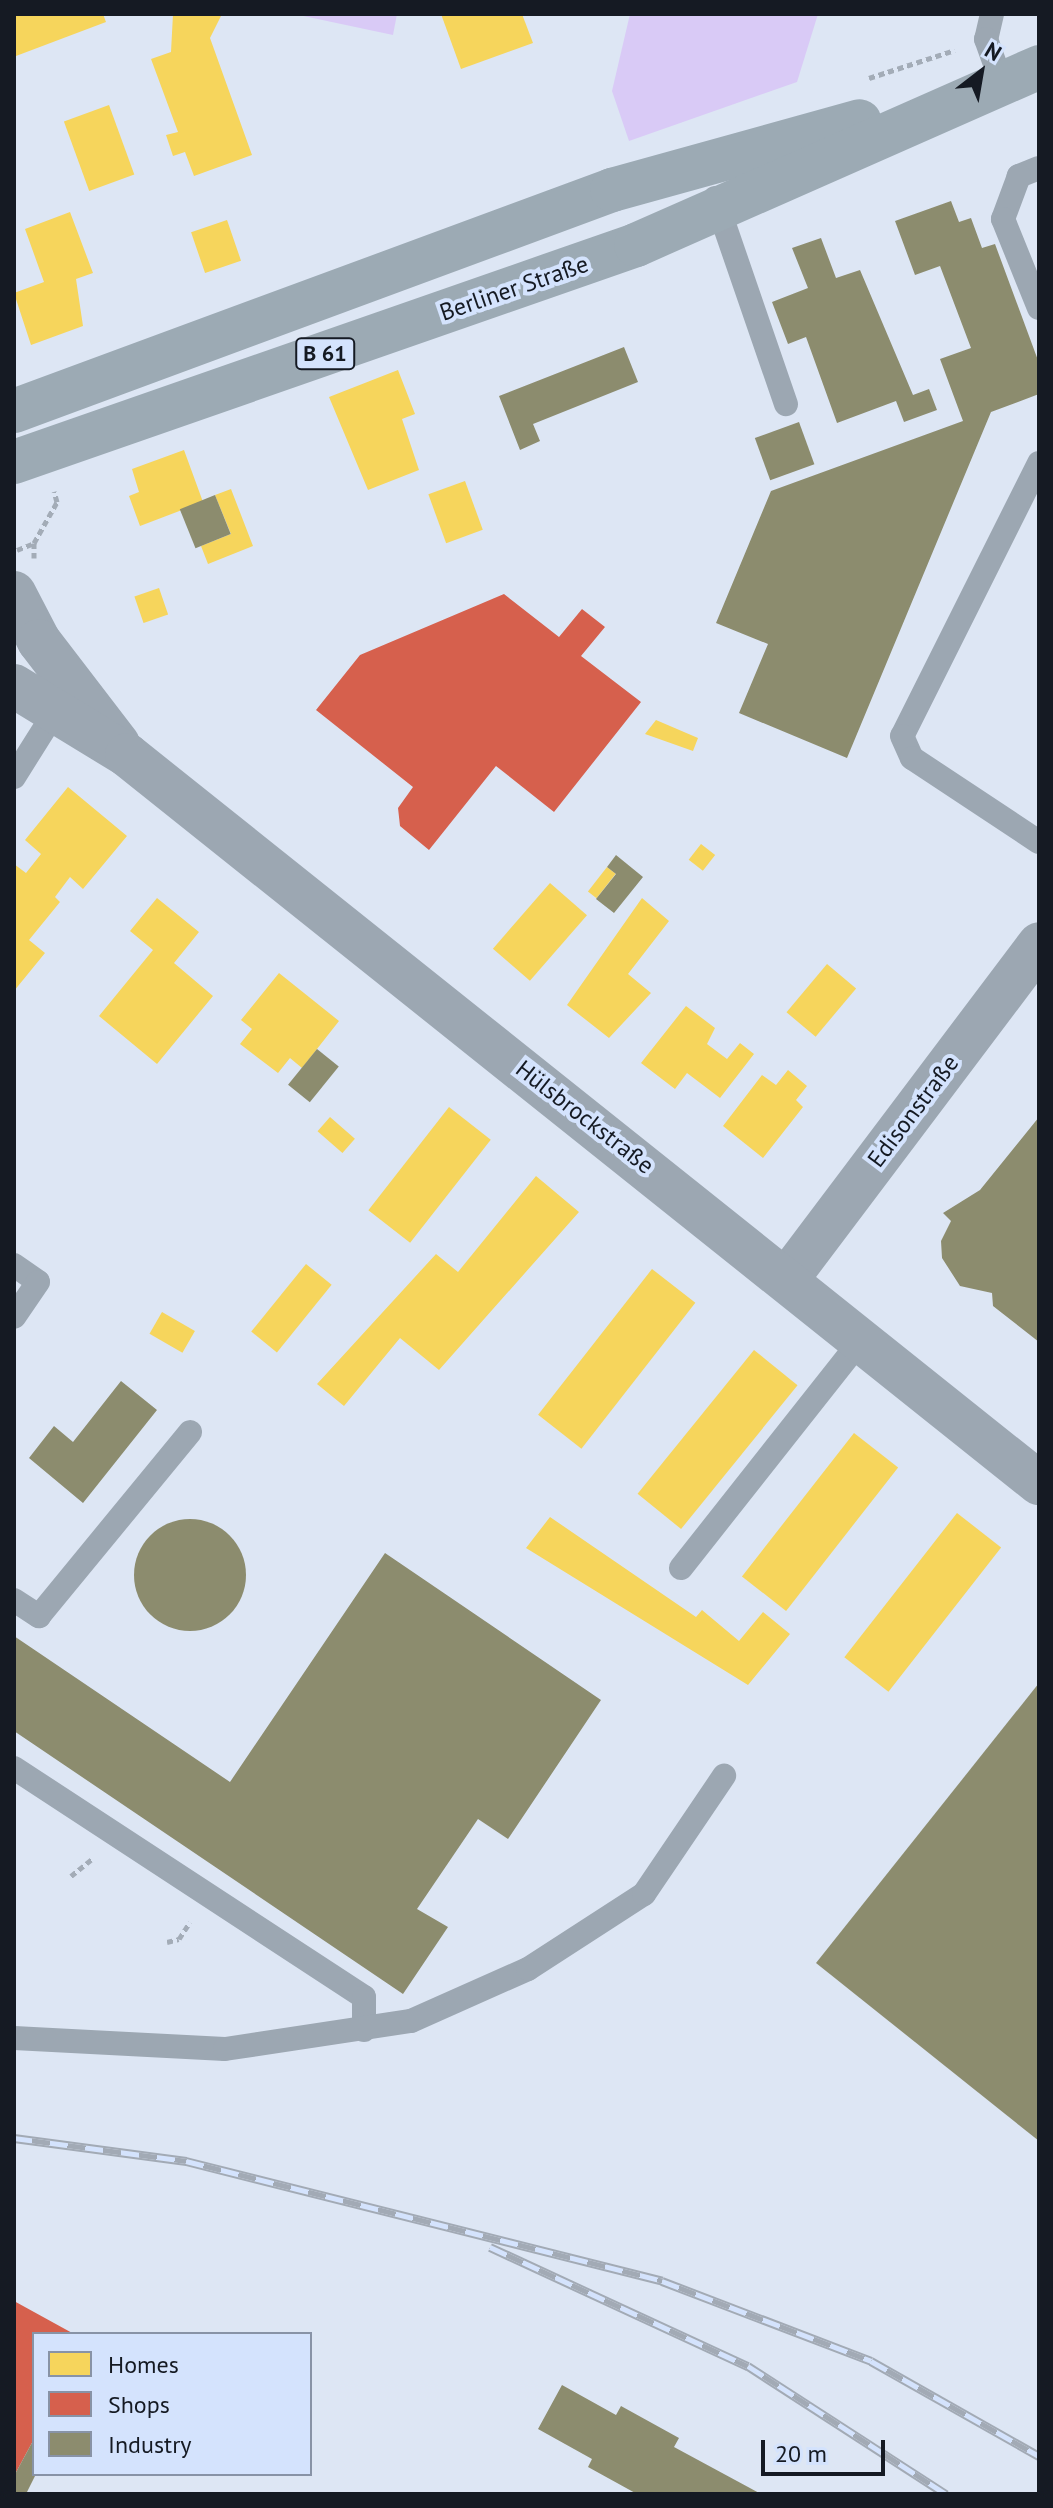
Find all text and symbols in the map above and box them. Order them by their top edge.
north arrow [941,32,1021,112]
text: N [980,36,1007,67]
street label: Berliner Straße [436,249,592,327]
road number: B 61 [295,336,355,372]
street label: Edisonstraße [861,1049,965,1173]
street label: Hülsbrockstraße [510,1054,660,1180]
legend [32,2332,312,2476]
text: Homes [108,2349,179,2380]
text: Shops [108,2389,170,2420]
scale bar [765,2424,889,2474]
text: Industry [108,2429,192,2460]
text: 20 m [775,2438,827,2469]

